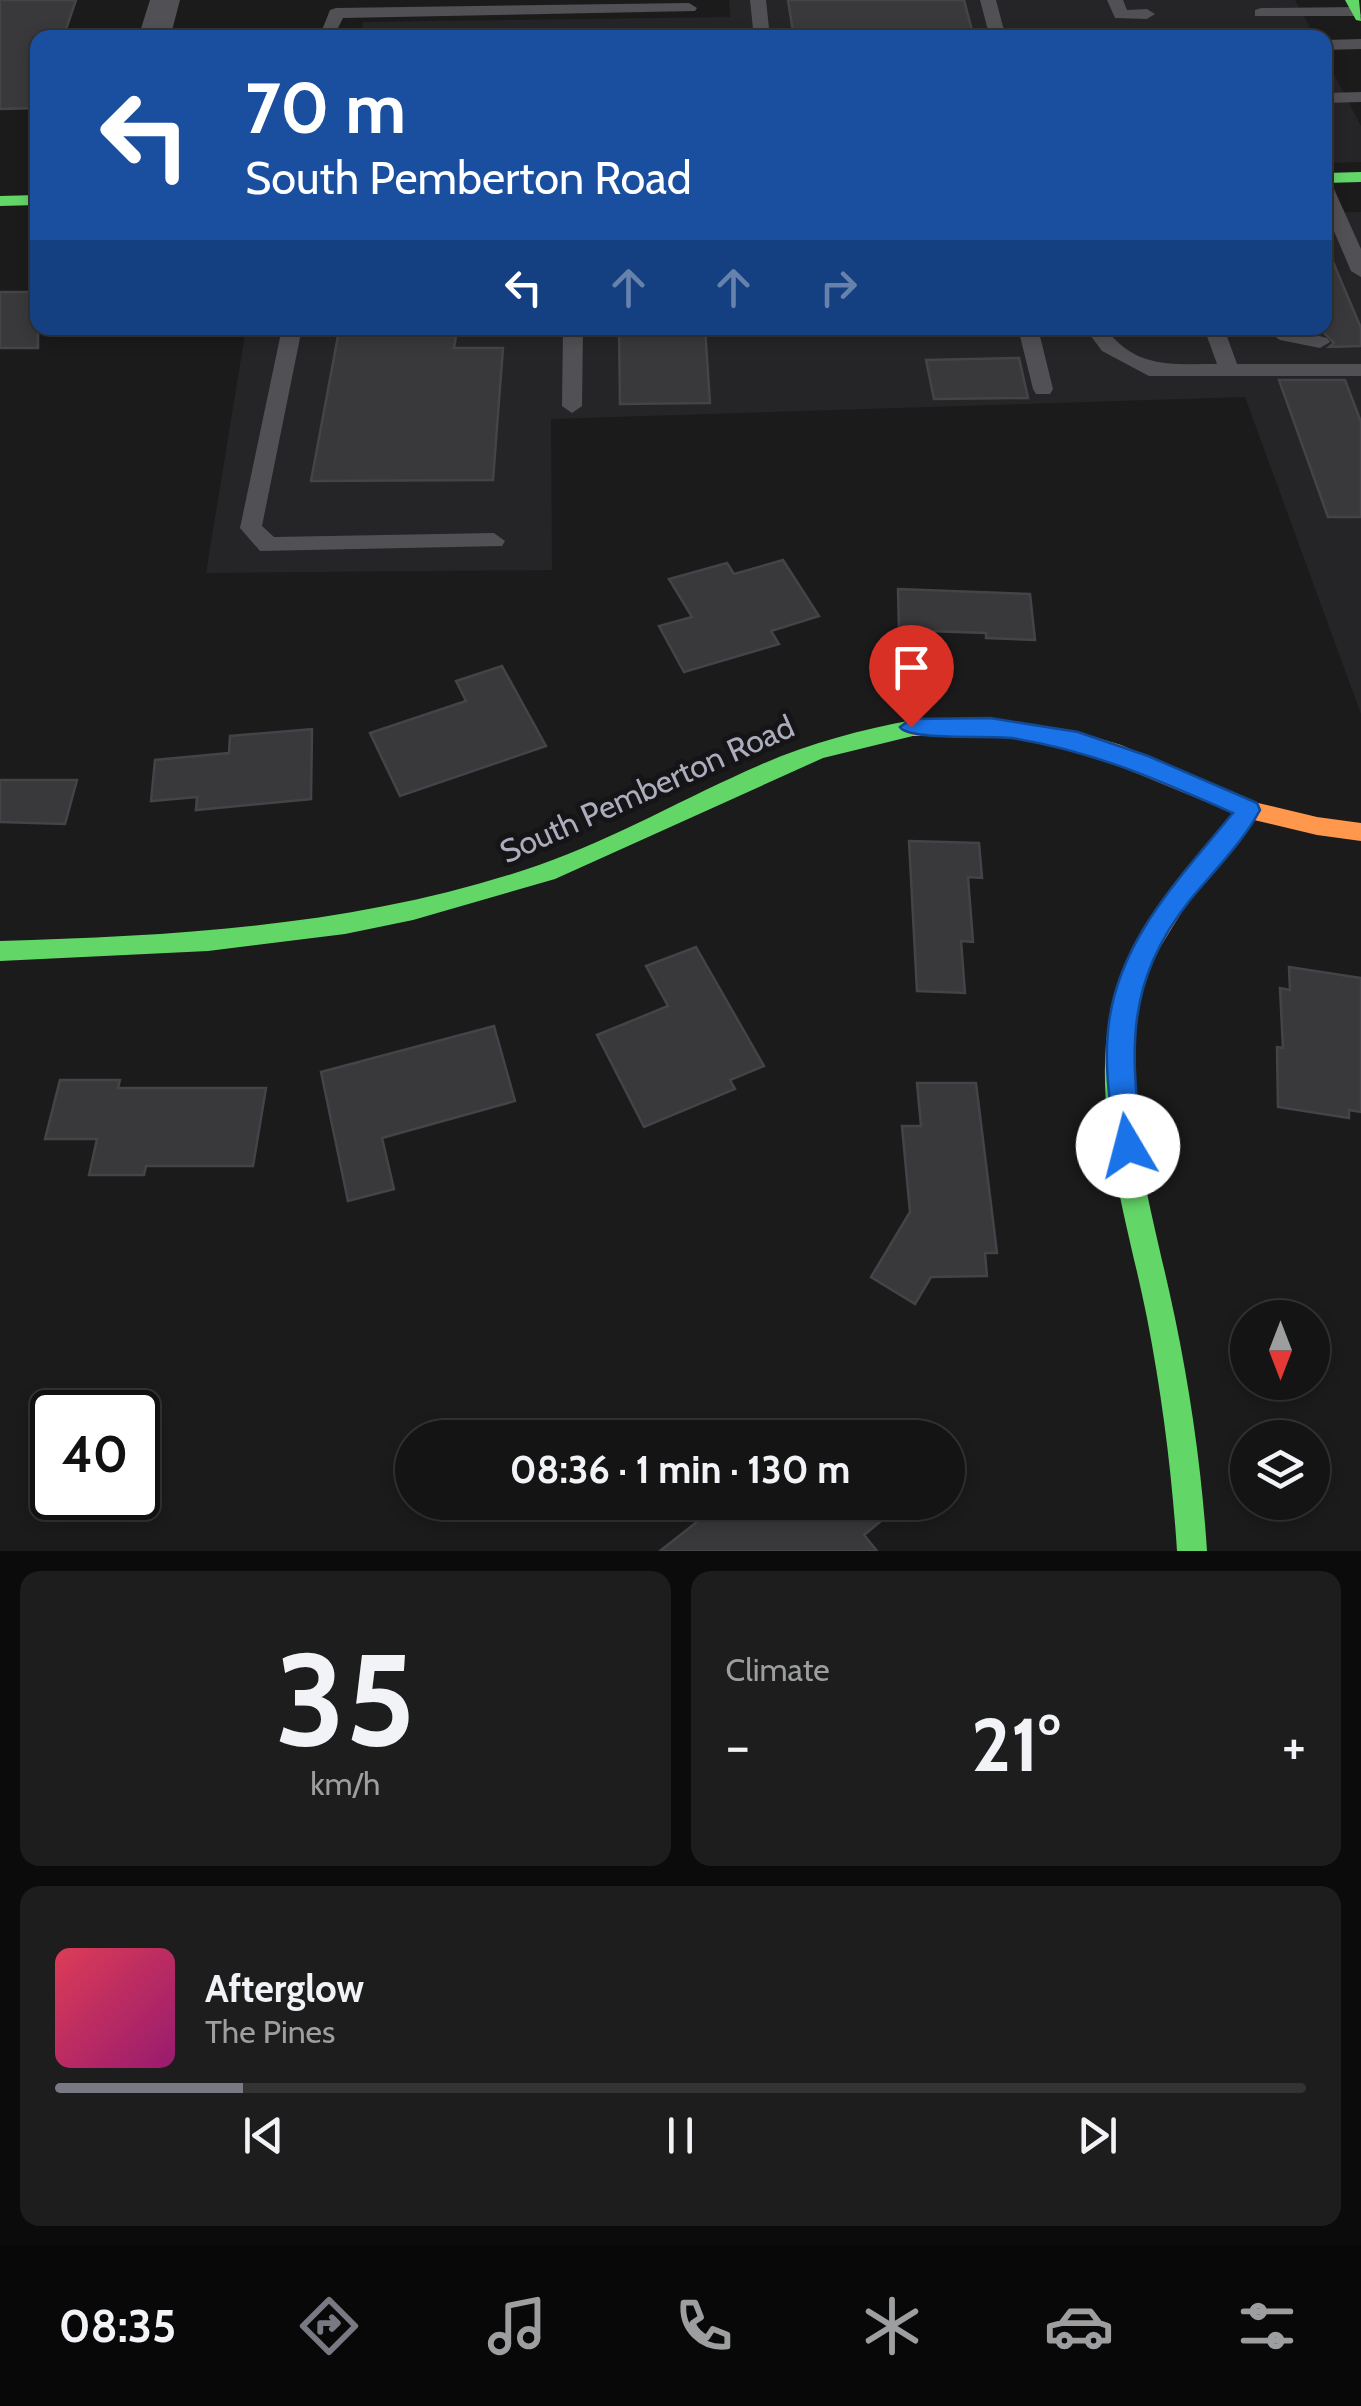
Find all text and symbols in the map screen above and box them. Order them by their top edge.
text: 70 m [245,65,406,151]
icon: left [80,70,210,200]
text: South Pemberton Road [245,151,692,205]
icon: left [496,260,551,315]
icon: ahead [601,260,656,315]
icon: ahead [706,260,761,315]
icon: right [811,260,866,315]
pin [869,625,954,728]
icon: arrive [884,640,939,695]
street label: South Pemberton Road [494,706,800,871]
position arrow [1076,1094,1180,1198]
north arrow [1230,1300,1330,1400]
map controls [1230,1300,1330,1520]
speed limit sign: 40 [30,1390,160,1520]
button: layers [1230,1420,1330,1520]
text: 08:36 · 1 min · 130 m [510,1446,850,1493]
text: 35 [275,1620,415,1778]
text: Climate [726,1650,830,1689]
text: 21° [971,1699,1060,1790]
text: − [726,1712,750,1779]
text: + [1282,1712,1306,1779]
text: km/h [310,1764,380,1803]
text: Afterglow [205,1965,364,2012]
text: The Pines [205,2012,335,2051]
icon: previous [236,2108,291,2163]
icon: pause [653,2108,708,2163]
icon: next [1070,2108,1125,2163]
icon: directions [294,2291,364,2361]
icon: music [482,2291,552,2361]
icon: phone [669,2291,739,2361]
icon: climate [857,2291,927,2361]
icon: car [1044,2291,1114,2361]
icon: filters [1232,2291,1302,2361]
text: 08:35 [59,2299,176,2353]

